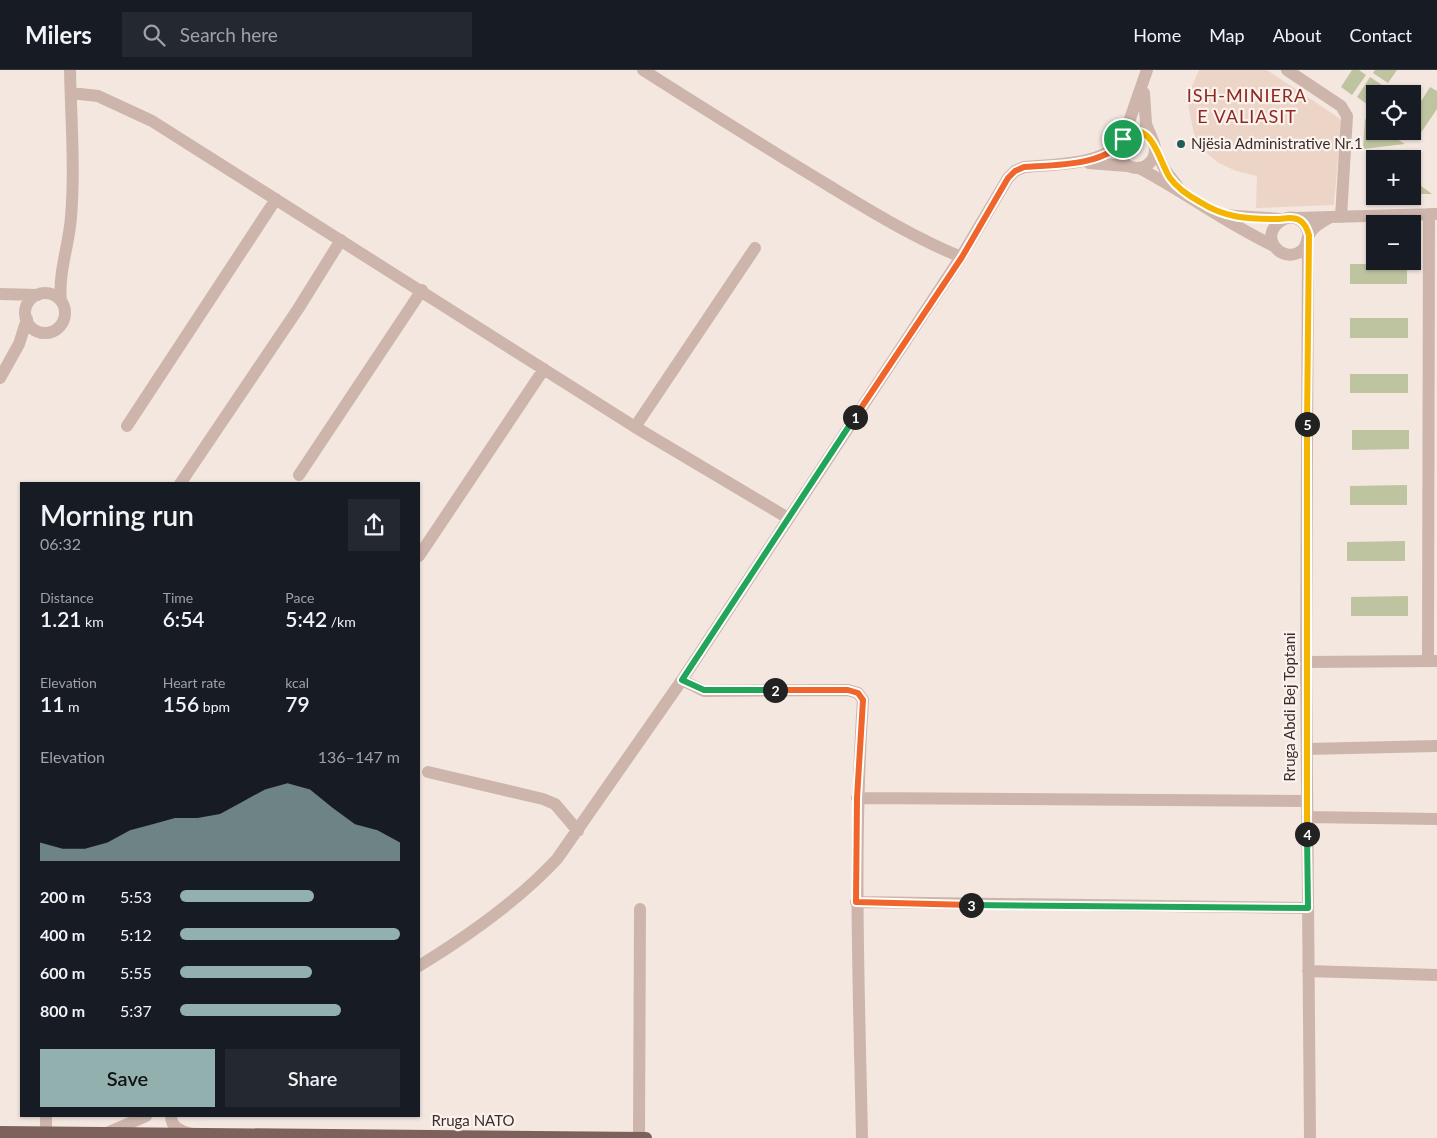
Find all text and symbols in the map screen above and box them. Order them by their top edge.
search box [122,12,472,57]
text: Milers [25,20,92,49]
icon: search [140,21,168,49]
text: Search here [180,23,278,46]
text: Home [1133,24,1181,46]
text: Map [1209,24,1245,46]
text: About [1273,24,1322,46]
text: Contact [1350,24,1412,46]
district label: ISH-MINIERA E VALIASIT [1187,84,1307,127]
map controls [1366,85,1421,270]
button: locate [1366,85,1421,140]
pin [1102,118,1144,160]
icon: arrive [1109,125,1137,153]
place label: Njësia Administrative Nr.1 [1191,134,1363,152]
marker: Njësia Administrative Nr.1 [1175,138,1187,150]
button: + [1366,150,1421,205]
button: − [1366,215,1421,270]
pin: 1 [842,404,868,430]
text: 1 [851,409,860,426]
pin: 5 [1294,412,1320,436]
text: 5 [1303,416,1312,433]
text: Morning run [40,498,194,532]
button: share [348,499,400,551]
text: 06:32 [40,534,81,553]
text: Distance [40,589,94,606]
text: Time [163,589,193,606]
text: Pace [285,589,314,606]
text: 1.21 [40,606,82,631]
text: 6:54 [163,606,205,631]
text: 5:42 [285,606,327,631]
text: km [82,613,104,630]
text: /km [327,613,356,630]
street label: Rruga Abdi Bej Toptani [1280,632,1298,782]
text: Elevation [40,674,97,691]
text: Heart rate [163,674,225,691]
text: kcal [285,674,309,691]
pin: 2 [762,678,788,702]
text: 2 [771,682,780,699]
text: 11 [40,691,64,716]
text: 156 [163,691,199,716]
text: 79 [285,691,310,716]
text: m [64,698,79,715]
text: bpm [199,698,230,715]
text: Elevation [40,747,105,766]
text: 136–147 m [318,747,400,766]
pin: 4 [1294,822,1320,846]
text: 4 [1303,826,1312,843]
text: 200 m [40,887,85,906]
text: 5:53 [120,887,152,906]
pin: 3 [958,892,984,918]
text: 3 [967,897,976,914]
text: 400 m [40,925,85,944]
text: 5:12 [120,925,152,944]
text: 600 m [40,963,85,982]
text: 5:55 [120,963,152,982]
text: 800 m [40,1001,85,1020]
text: 5:37 [120,1001,152,1020]
button: Save [40,1049,215,1107]
button: Share [225,1049,400,1107]
street label: Rruga NATO [431,1111,515,1129]

